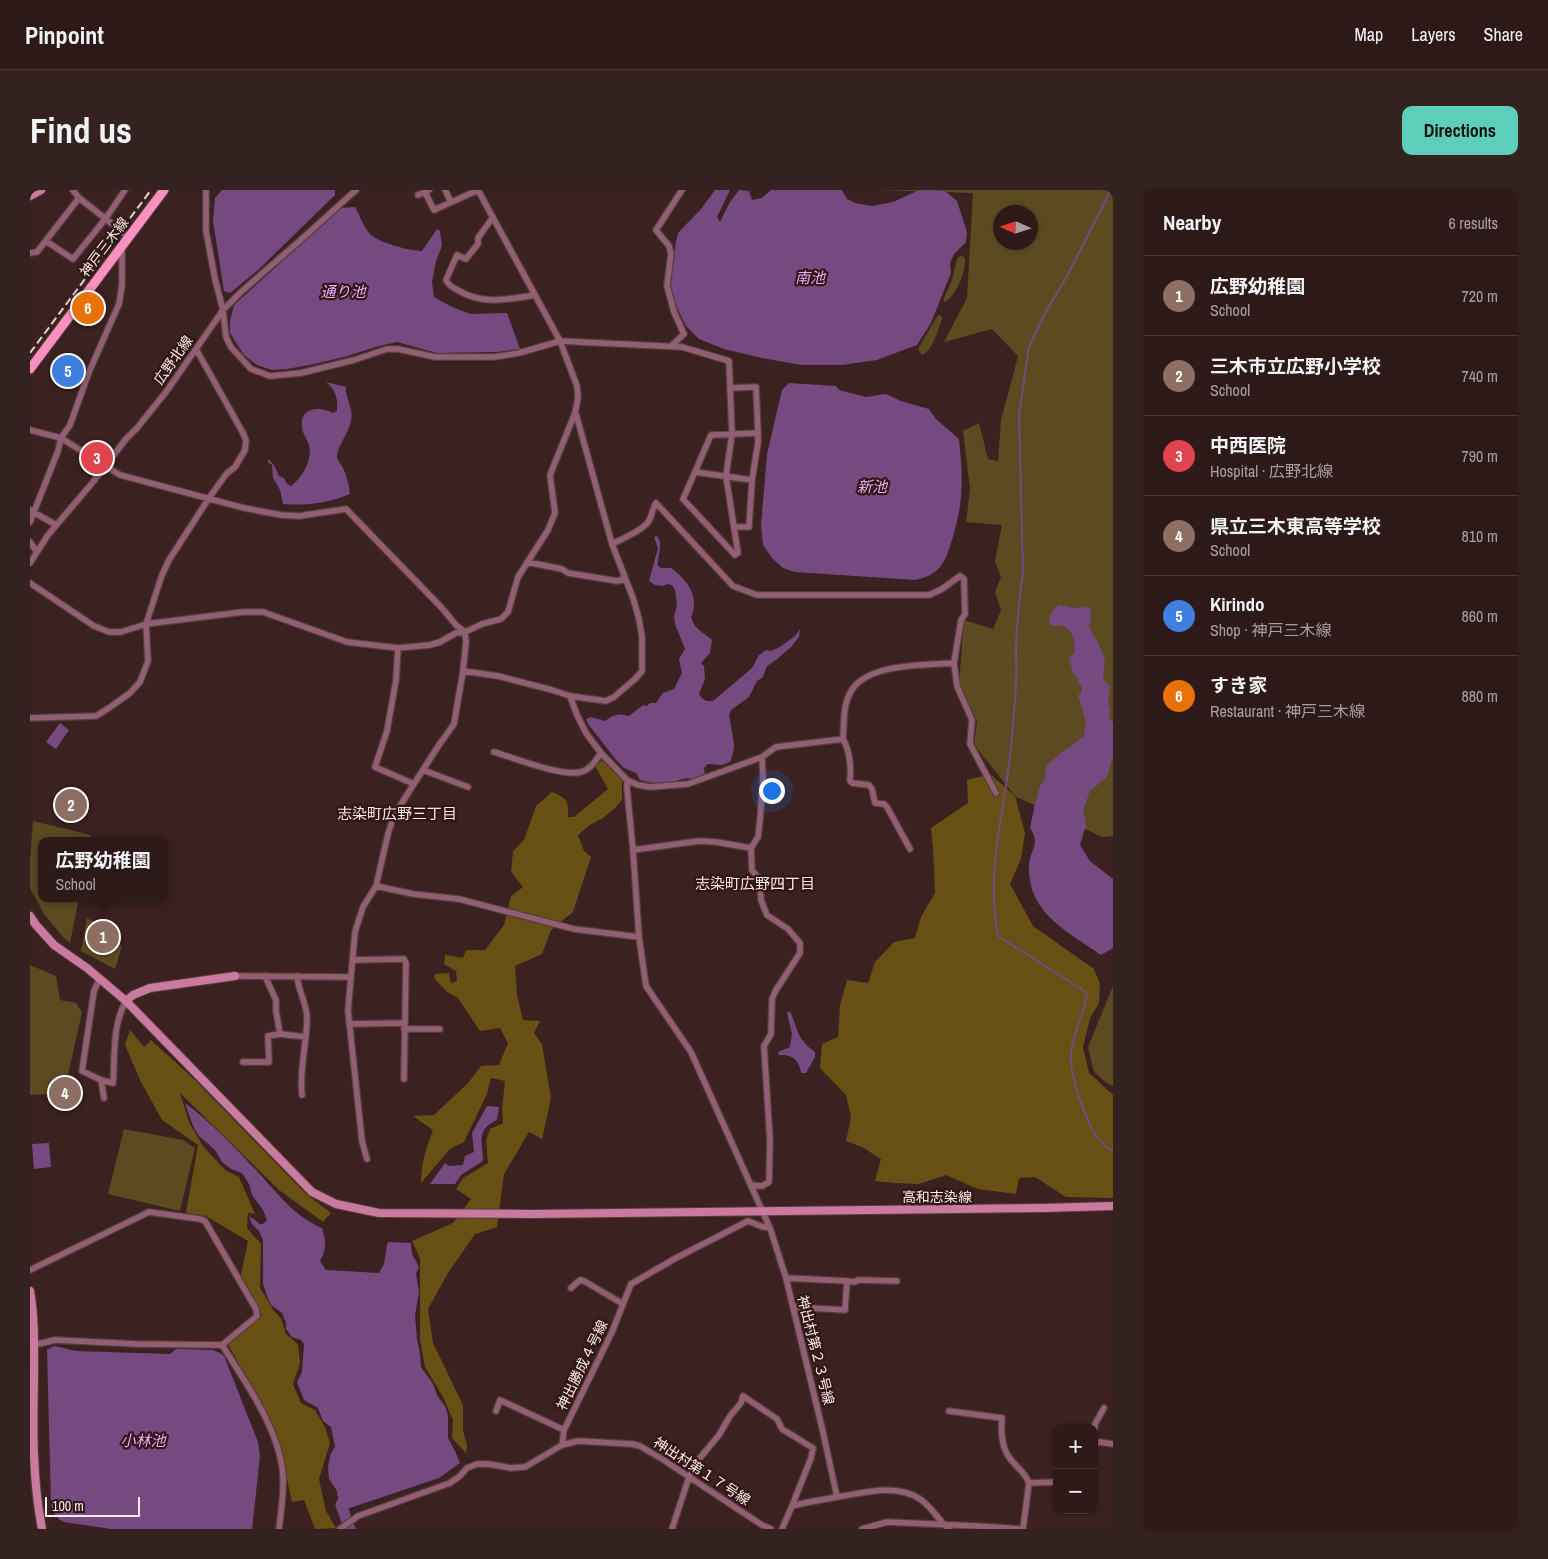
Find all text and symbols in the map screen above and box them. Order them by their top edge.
text: Pinpoint [25,19,104,51]
text: Map [1355,22,1383,47]
text: Layers [1411,22,1456,47]
text: Share [1484,22,1523,47]
button: Directions [1402,106,1518,155]
text: Find us [30,107,132,154]
north arrow [993,205,1038,250]
text: Nearby [1163,208,1221,237]
text: 6 results [1448,212,1498,234]
street label: 神戸三木線 [76,214,132,280]
water label: 南池 [795,267,827,288]
text: 広野幼稚園 [1210,273,1305,299]
water label: 通り池 [320,281,367,302]
text: 1 [1175,285,1183,307]
text: 720 m [1462,285,1498,307]
pin: 6 [72,289,104,327]
text: School [1210,299,1250,321]
street label: 広野北線 [150,332,196,388]
pin: 5 [52,352,84,390]
text: 三木市立広野小学校 [1210,353,1381,379]
text: 2 [1175,365,1183,387]
text: 740 m [1462,365,1498,387]
text: School [1210,379,1250,401]
text: 中西医院 [1210,432,1286,458]
pin: 3 [81,439,113,477]
text: 3 [1175,445,1183,467]
text: 790 m [1462,445,1498,467]
text: Hospital · 広野北線 [1210,460,1333,482]
water label: 新池 [857,476,889,497]
text: 県立三木東高等学校 [1210,513,1381,539]
text: 4 [1175,525,1183,547]
text: 810 m [1462,525,1498,547]
text: School [1210,539,1250,561]
text: Kirindo [1210,591,1265,617]
text: 5 [1175,605,1183,627]
text: 860 m [1462,605,1498,627]
text: Shop · 神戸三木線 [1210,619,1332,641]
text: すき家 [1210,672,1267,698]
text: 6 [1175,685,1183,707]
text: 880 m [1462,685,1498,707]
text: Restaurant · 神戸三木線 [1210,700,1365,722]
your location [759,778,785,804]
pin: 2 [55,786,87,824]
district label: 志染町広野三丁目 [337,803,457,824]
popup [38,837,168,902]
text: 広野幼稚園 [55,847,151,873]
text: School [55,873,96,895]
district label: 志染町広野四丁目 [695,873,815,894]
pin: 1 [87,918,119,956]
pin: 4 [49,1074,81,1112]
street label: 高和志染線 [902,1188,972,1206]
street label: 神出村第２３号線 [794,1293,838,1407]
street label: 神出勝成４号線 [552,1317,612,1413]
map controls [1053,1424,1098,1514]
button: + [1053,1424,1098,1469]
water label: 小林池 [120,1430,167,1451]
street label: 神出村第１７号線 [650,1433,754,1509]
button: − [1053,1469,1098,1514]
scale bar [45,1494,140,1517]
text: 100 m [52,1497,84,1515]

